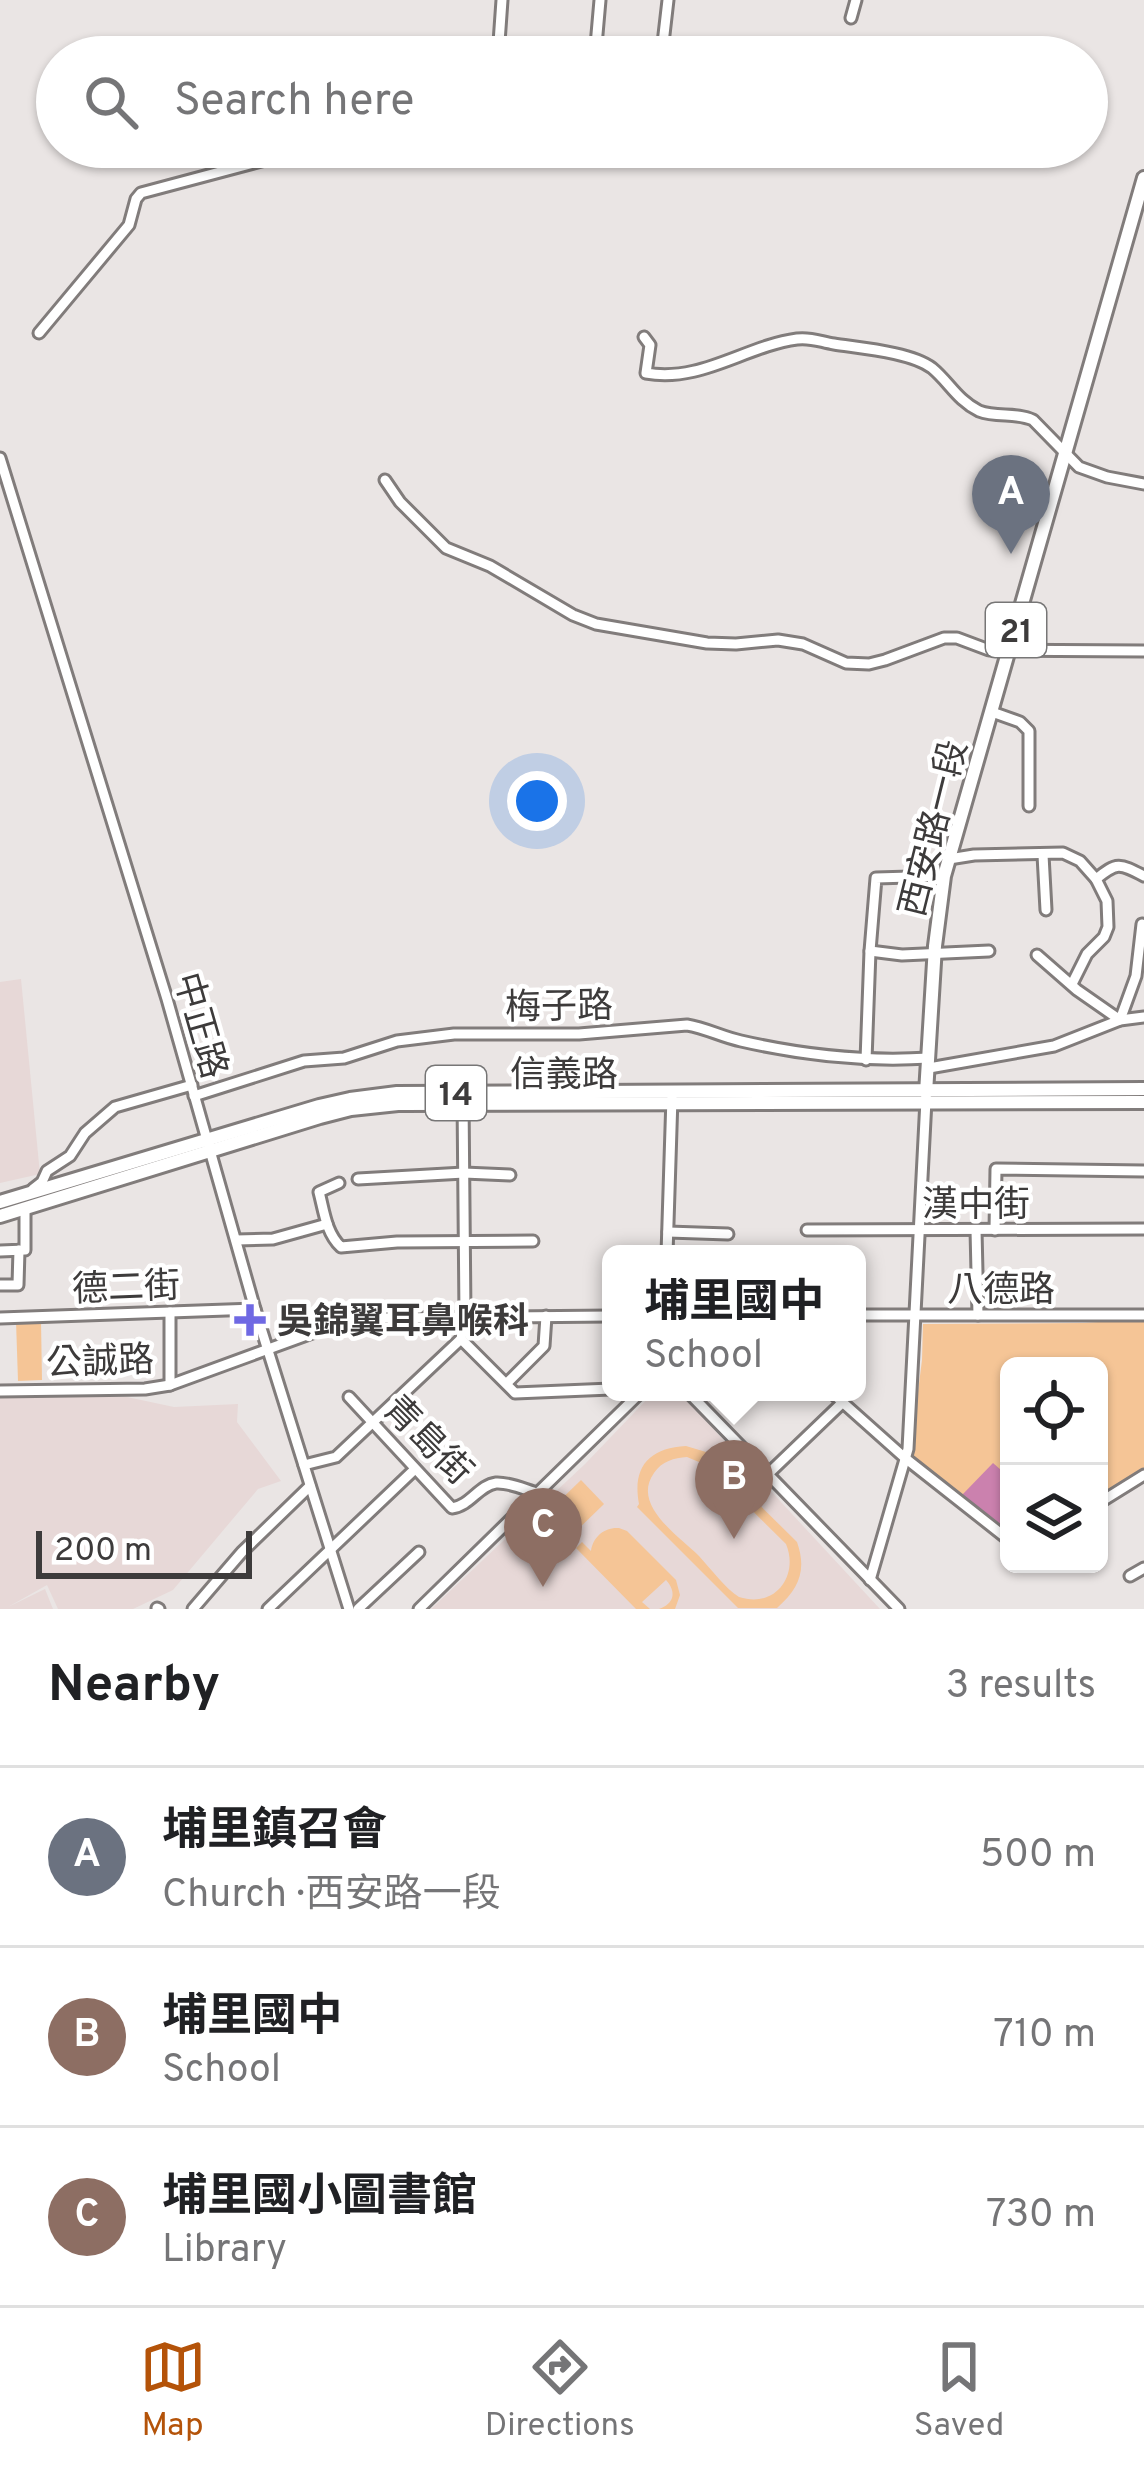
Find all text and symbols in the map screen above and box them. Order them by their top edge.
search box [36,36,1108,168]
icon: search [78,69,144,135]
text: Search here [174,74,414,131]
pin: A [972,455,1050,554]
road number: 21 [986,603,1046,657]
street label: 西安路一段 [892,736,980,922]
your location [507,771,567,831]
street label: 中正路 [161,968,235,1084]
street label: 梅子路 [505,985,613,1033]
street label: 信義路 [510,1054,618,1100]
road number: 14 [426,1066,486,1120]
street label: 漢中街 [922,1184,1030,1230]
popup [602,1245,866,1401]
street label: 德二街 [71,1265,181,1315]
street label: 八德路 [947,1269,1055,1315]
text: 埔里國中 [644,1276,824,1333]
place label: 吳錦翼耳鼻喉科 [277,1301,529,1347]
marker: 吳錦翼耳鼻喉科 [234,1304,266,1336]
text: School [644,1333,763,1382]
street label: 公誠路 [45,1339,155,1389]
map controls [1000,1357,1108,1573]
button: locate [1000,1357,1108,1465]
street label: 青島街 [372,1387,481,1496]
pin: B [695,1440,773,1539]
button: layers [1000,1465,1108,1573]
pin: C [504,1488,582,1587]
scale bar [36,1525,252,1578]
text: 200 m [54,1531,152,1573]
text: Nearby [48,1655,220,1720]
text: 3 results [946,1663,1096,1712]
text: 埔里鎮召會 [162,1804,387,1861]
text: A [73,1832,101,1881]
text: 500 m [980,1832,1096,1881]
text: Church · 西安路一段 [162,1872,500,1921]
text: 埔里國中 [162,1990,342,2047]
text: B [74,2012,100,2061]
text: 710 m [993,2012,1096,2061]
text: School [162,2047,281,2096]
text: 埔里國小圖書館 [162,2170,477,2227]
text: C [75,2192,99,2241]
text: 730 m [986,2192,1096,2241]
text: Library [162,2227,287,2276]
tab: Map [140,2334,206,2448]
tab: Directions [485,2334,635,2448]
tab: Saved [914,2334,1004,2448]

